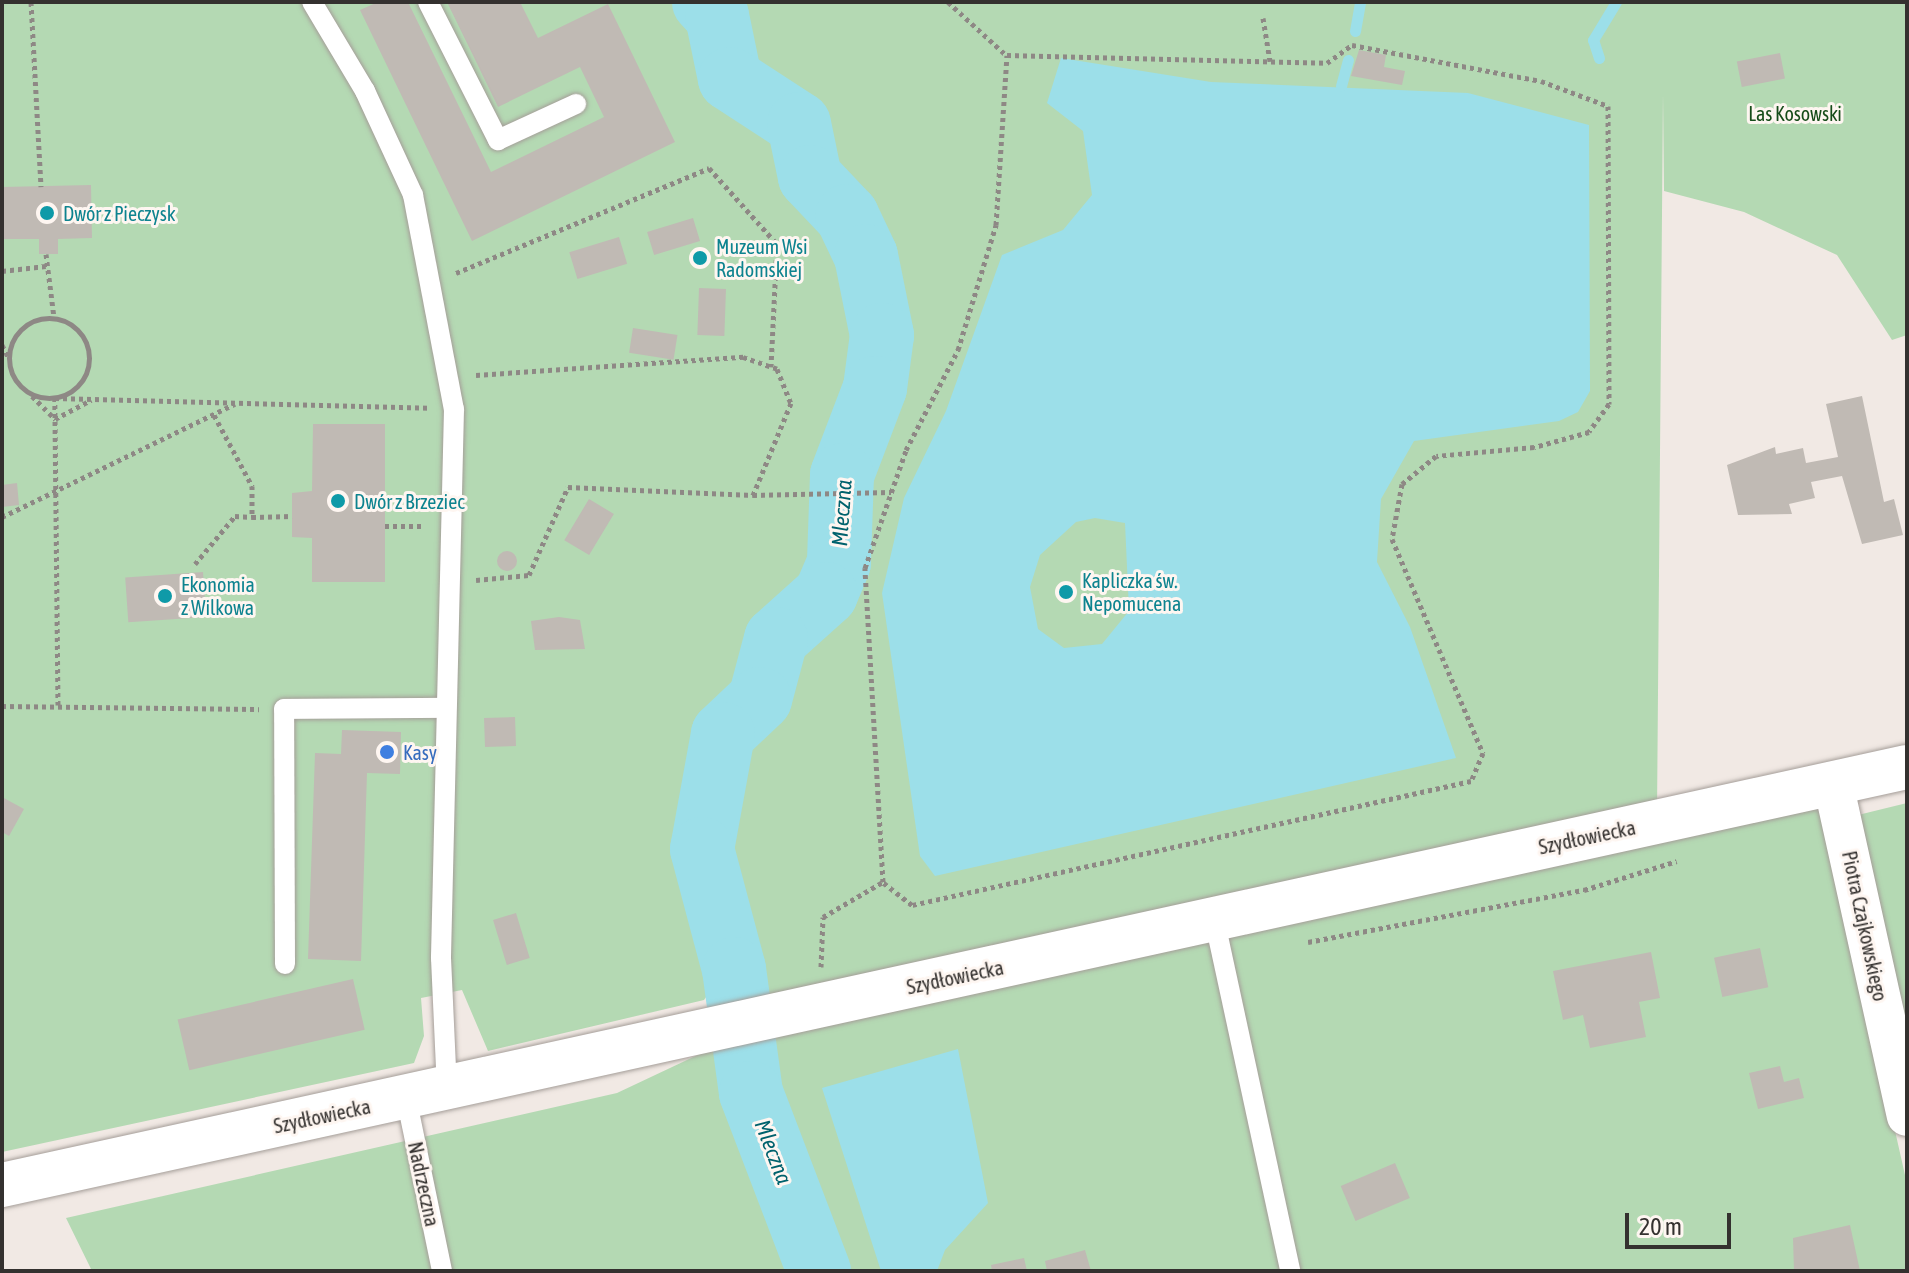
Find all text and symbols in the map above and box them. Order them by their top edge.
park label: Las Kosowski [1748,101,1842,125]
place label: Dwór z Pieczysk [63,201,176,225]
marker: Dwór z Pieczysk [38,204,56,222]
place label: Muzeum Wsi Radomskiej [716,234,808,281]
marker: Muzeum Wsi Radomskiej [691,249,709,267]
water label: Mleczna [827,479,857,547]
place label: Dwór z Brzeziec [354,489,465,513]
marker: Dwór z Brzeziec [329,492,347,510]
place label: Kapliczka św. Nepomucena [1082,568,1181,615]
place label: Ekonomia z Wilkowa [181,572,255,619]
marker: Kapliczka św. Nepomucena [1057,583,1075,601]
marker: Ekonomia z Wilkowa [156,587,174,605]
place label: Kasy [403,740,437,764]
marker: Kasy [378,743,396,761]
street label: Szydłowiecka [1536,815,1638,859]
street label: Piotra Czajkowskiego [1837,849,1893,1003]
street label: Szydłowiecka [904,955,1006,999]
street label: Szydłowiecka [271,1094,373,1138]
water label: Mleczna [749,1116,797,1188]
street label: Nadrzeczna [403,1139,445,1229]
scale bar [1629,1197,1735,1247]
text: 20 m [1639,1213,1682,1240]

